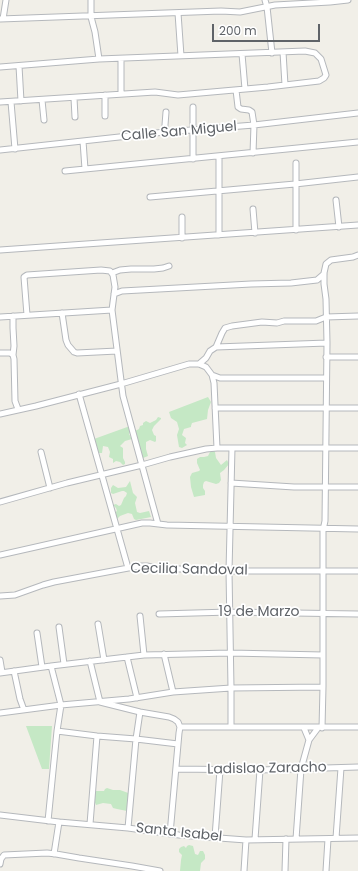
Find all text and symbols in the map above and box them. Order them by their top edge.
scale bar [214,16,322,42]
text: 200 m [219,22,257,39]
street label: Calle San Miguel [120,119,238,145]
street label: Cecilia Sandoval [130,561,248,579]
street label: 19 de Marzo [219,604,299,620]
street label: Ladislao Zaracho [207,760,327,778]
street label: Santa Isabel [135,820,223,846]

